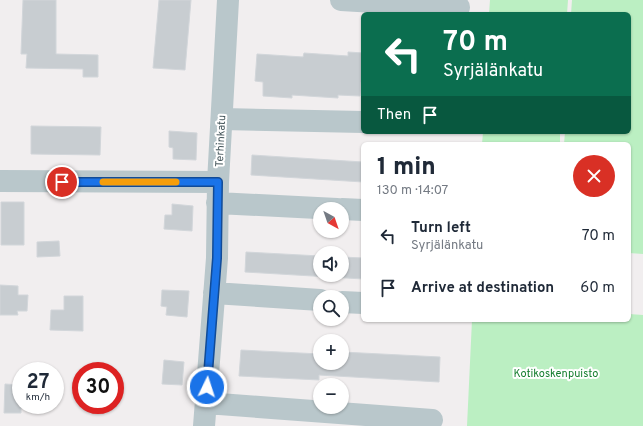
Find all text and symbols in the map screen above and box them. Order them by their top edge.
text: 70 m [443,25,508,61]
icon: left [377,28,429,80]
text: Syrjälänkatu [443,60,543,83]
icon: arrive [419,104,441,126]
text: Then [377,106,411,125]
street label: Terhinkatu [213,115,229,167]
text: 1 min [377,153,436,183]
button: close [573,155,615,197]
pin [45,165,79,199]
icon: arrive [51,171,73,193]
text: 130 m · 14:07 [377,183,448,199]
north arrow [313,202,349,238]
map controls [313,202,349,414]
text: Turn left [411,219,471,238]
icon: left [377,225,399,247]
text: 70 m [582,227,615,246]
text: Syrjälänkatu [411,238,483,254]
button: sound [313,246,349,282]
icon: arrive [377,277,399,299]
text: Arrive at destination [411,279,554,298]
text: 60 m [580,279,615,298]
button: search [313,290,349,326]
button: + [313,334,349,370]
speed limit sign: 30 [72,362,124,414]
position arrow [186,366,228,408]
park label: Kotikoskenpuisto [514,367,598,381]
text: 27 [27,370,49,396]
button: − [313,378,349,414]
text: km/h [26,391,50,404]

